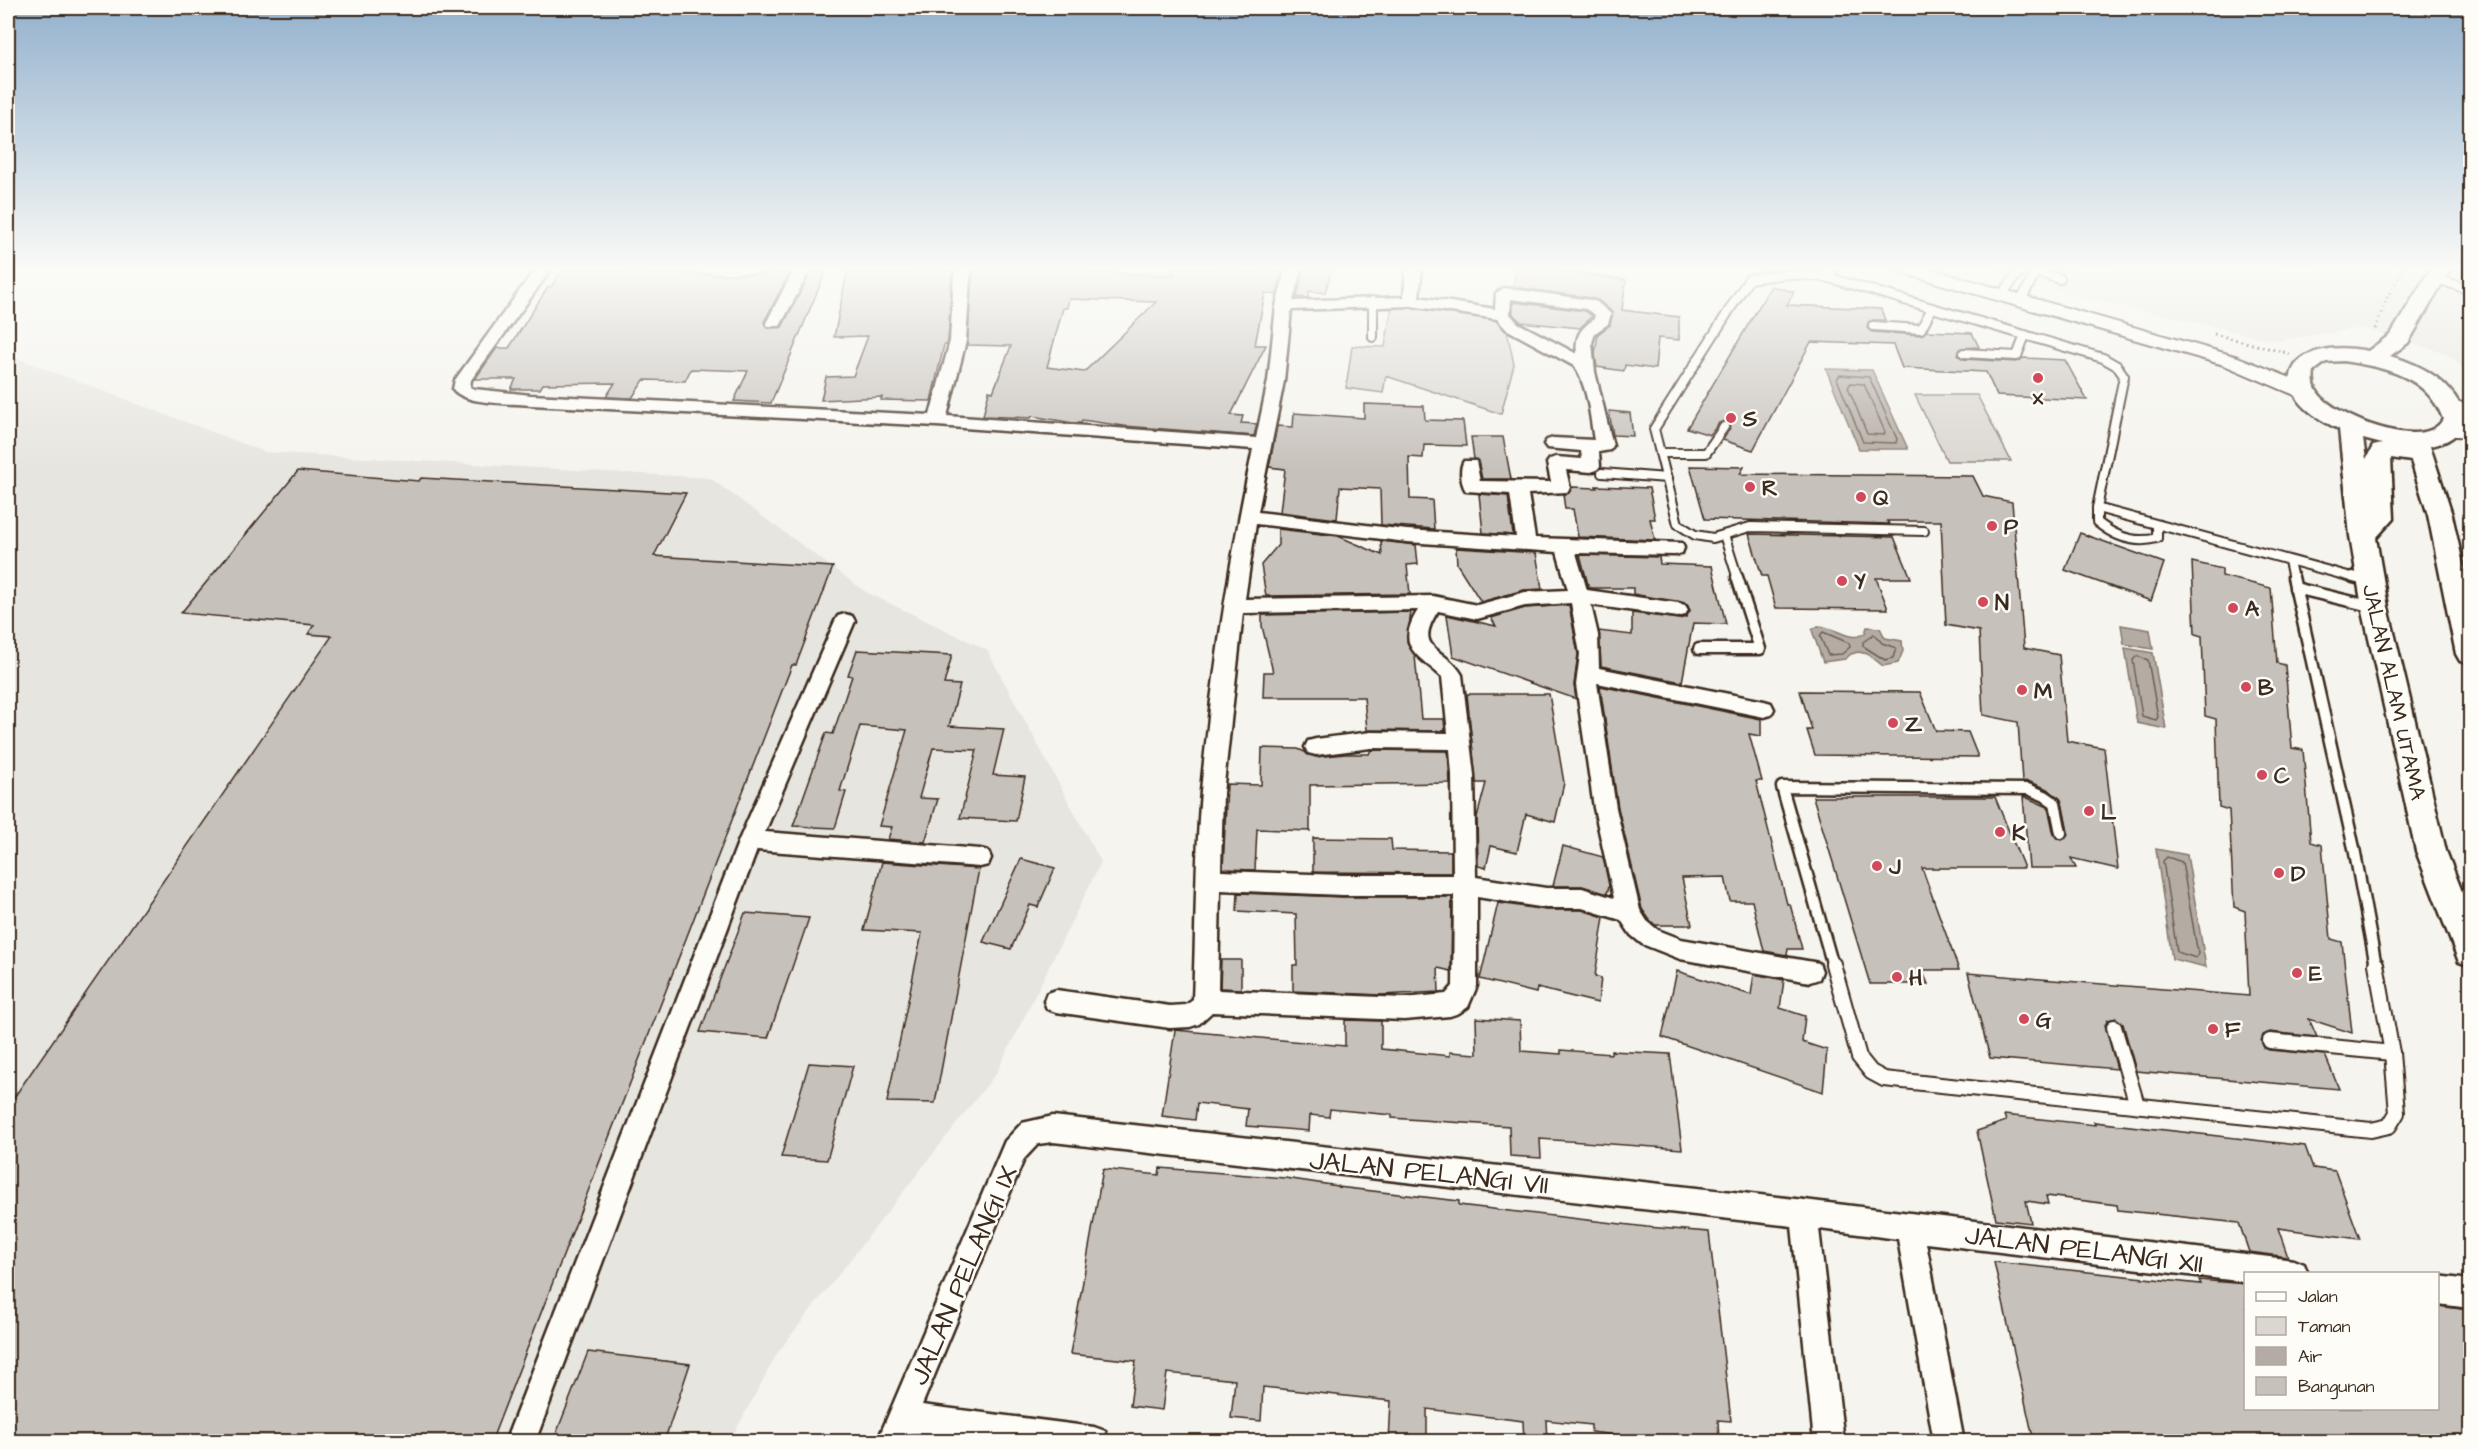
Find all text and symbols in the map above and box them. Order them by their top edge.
marker: X [2031,371,2045,385]
place label: X [2033,386,2044,411]
place label: S [1742,404,1757,435]
marker: S [1724,411,1738,425]
place label: R [1762,473,1778,504]
marker: R [1743,480,1757,494]
place label: Q [1873,483,1889,514]
marker: Q [1854,490,1868,504]
place label: P [2004,512,2019,543]
marker: P [1985,519,1999,533]
place label: Y [1854,567,1866,598]
marker: Y [1835,574,1849,588]
street label: JALAN ALAM UTAMA [2354,581,2433,803]
place label: N [1995,588,2009,619]
place label: A [2245,594,2260,625]
marker: N [1976,595,1990,609]
marker: A [2226,601,2240,615]
place label: B [2258,673,2274,704]
place label: M [2034,676,2052,707]
marker: B [2239,680,2253,694]
marker: M [2015,683,2029,697]
place label: Z [1905,709,1922,740]
marker: Z [1886,716,1900,730]
place label: C [2274,761,2290,792]
marker: C [2255,768,2269,782]
place label: L [2101,797,2117,828]
marker: L [2082,804,2096,818]
place label: K [2012,818,2026,849]
marker: K [1993,825,2007,839]
place label: J [1888,852,1901,883]
marker: J [1870,859,1884,873]
place label: D [2291,859,2306,890]
marker: D [2272,866,2286,880]
place label: E [2309,959,2322,990]
place label: H [1909,963,1923,994]
marker: E [2290,966,2304,980]
marker: H [1890,970,1904,984]
place label: G [2036,1005,2052,1036]
marker: G [2017,1012,2031,1026]
place label: F [2225,1015,2241,1046]
marker: F [2206,1022,2220,1036]
street label: JALAN PELANGI VII [1307,1142,1550,1204]
street label: JALAN PELANGI IX [900,1160,1027,1391]
street label: JALAN PELANGI XII [1963,1217,2205,1283]
legend [2244,1272,2439,1410]
text: Jalan [2298,1284,2338,1309]
text: Taman [2298,1314,2351,1339]
text: Air [2298,1344,2322,1369]
text: Bangunan [2298,1374,2375,1400]

